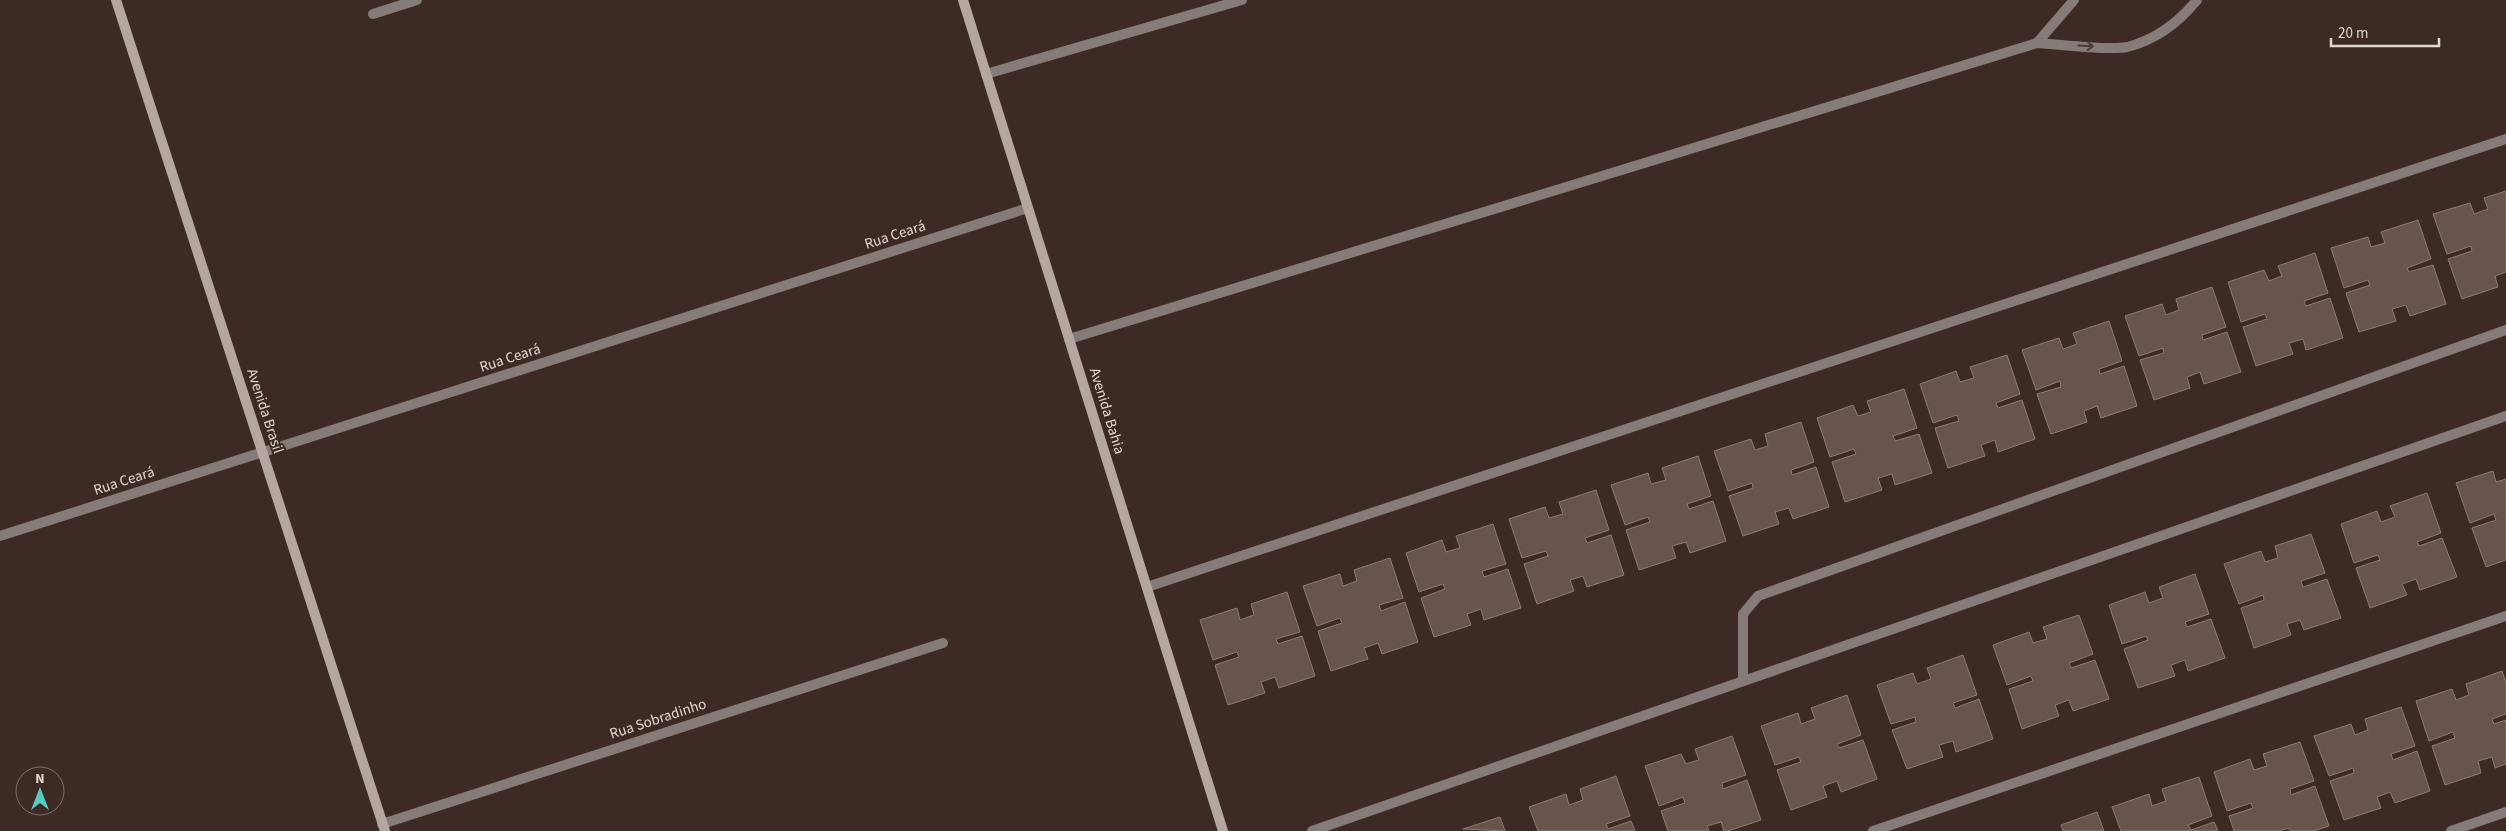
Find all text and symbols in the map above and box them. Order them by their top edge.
scale bar [2331,15,2438,47]
text: 20 m [2338,23,2368,44]
one-way arrow [2078,41,2094,50]
street label: Rua Ceará [862,215,928,255]
street label: Rua Ceará [477,338,543,378]
street label: Avenida Bahia [1084,365,1130,457]
street label: Avenida Brasil [241,366,289,456]
street label: Rua Ceará [91,461,157,501]
street label: Rua Sobradinho [607,693,709,745]
north arrow [15,766,65,816]
text: N [35,769,45,789]

